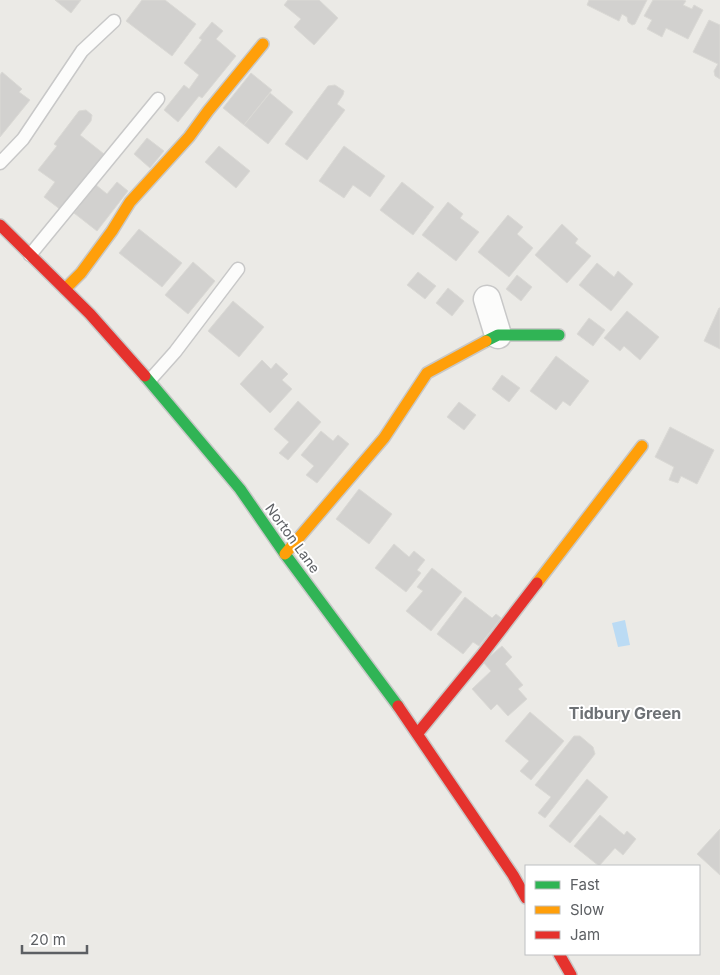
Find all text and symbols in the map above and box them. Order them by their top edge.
street label: Norton Lane [262,500,324,576]
district label: Tidbury Green [569,703,681,723]
legend [525,865,700,955]
text: Fast [570,875,600,894]
text: Slow [570,900,604,919]
scale bar [22,922,88,954]
text: Jam [570,925,600,944]
text: 20 m [30,930,66,949]

